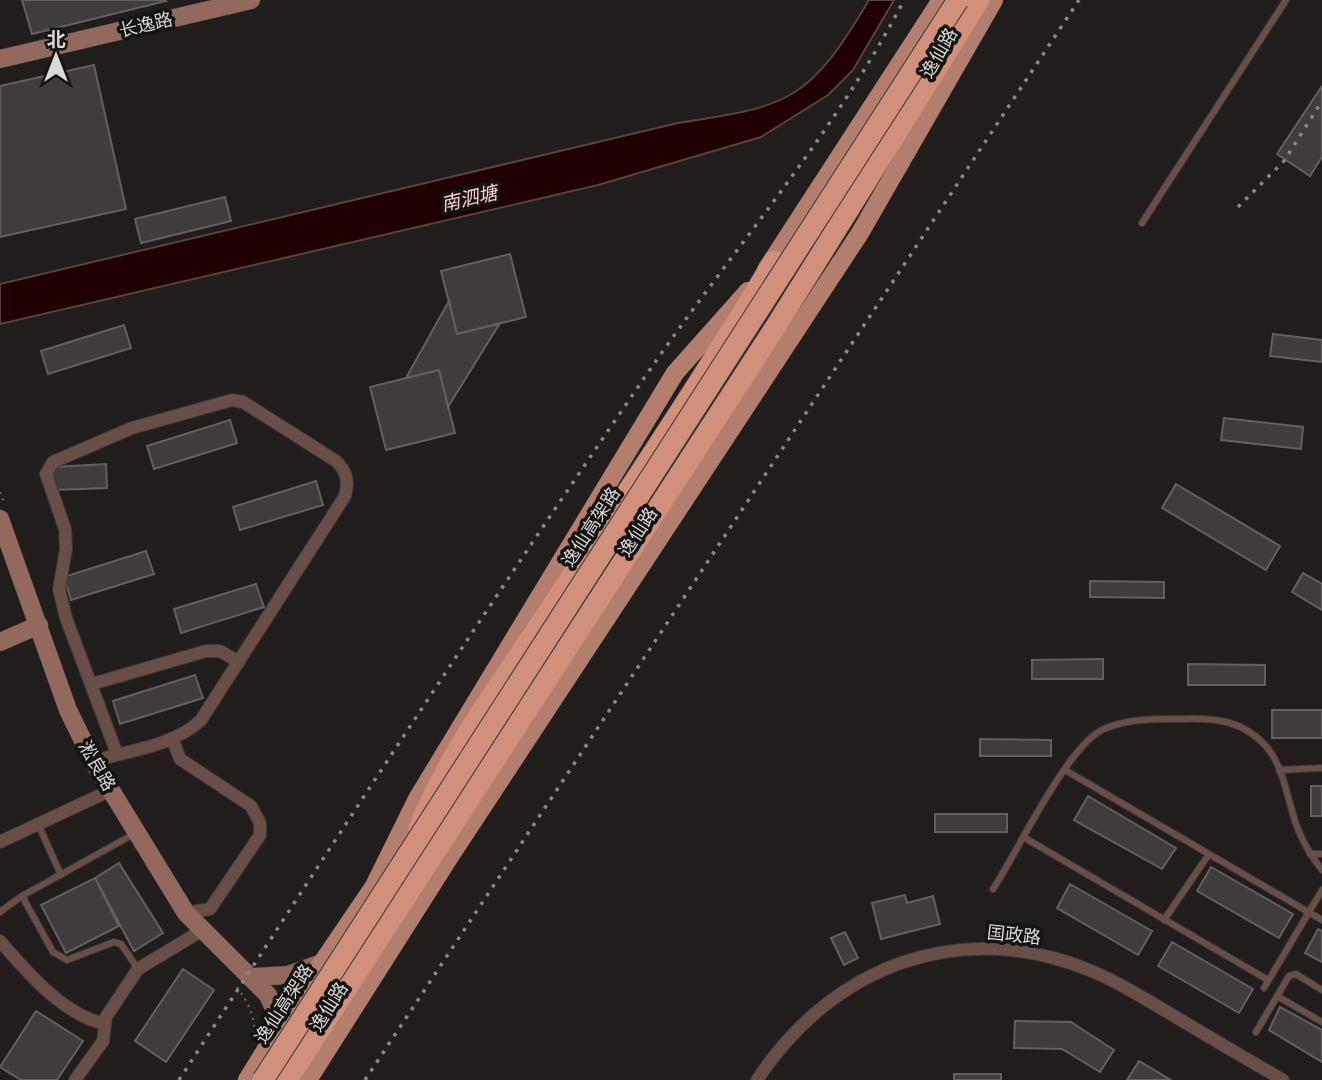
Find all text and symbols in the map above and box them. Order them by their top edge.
street label: 长逸路 [117,8,174,40]
north arrow [21,21,91,91]
street label: 逸仙路 [916,24,960,81]
text: 北 [46,28,66,50]
water label: 南泗塘 [439,180,502,215]
street label: 逸仙高架路 [557,483,623,570]
street label: 逸仙路 [614,503,660,560]
street label: 淞良路 [76,737,120,794]
street label: 国政路 [986,921,1042,947]
street label: 逸仙高架路 [250,960,316,1047]
street label: 逸仙路 [305,978,351,1035]

